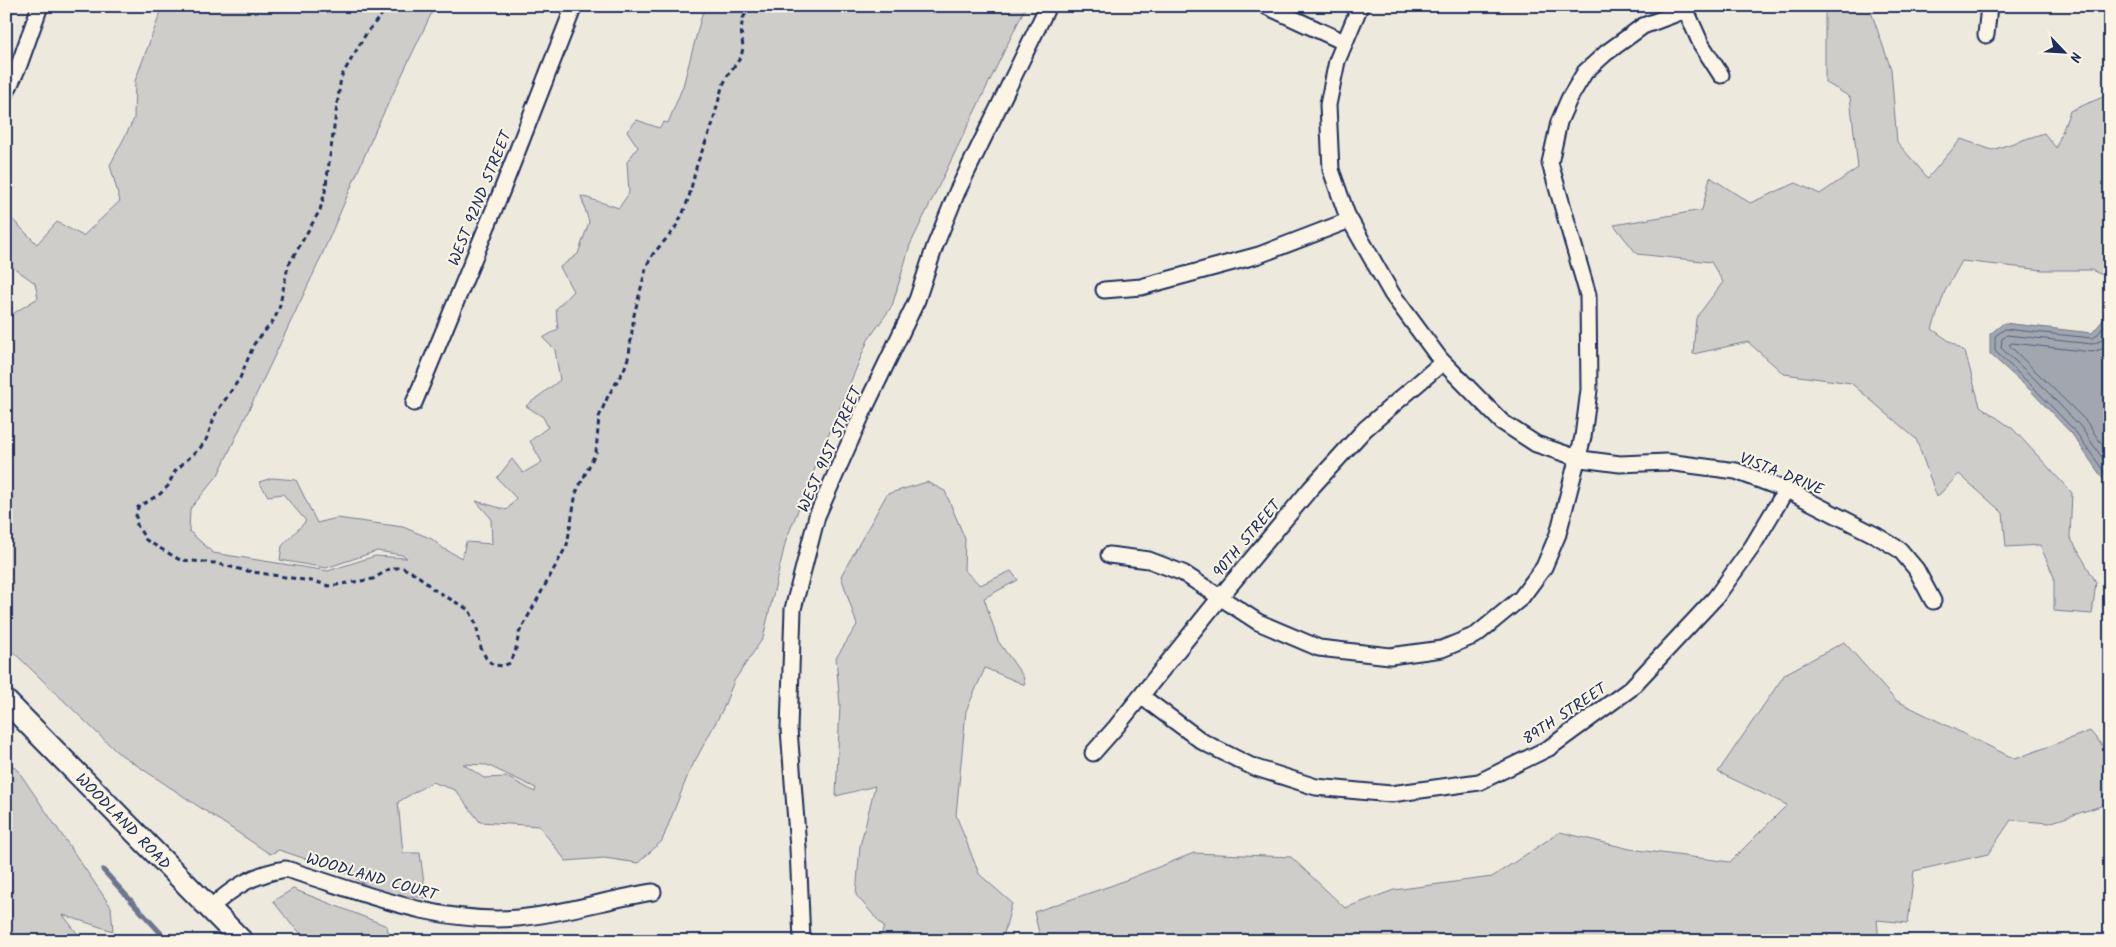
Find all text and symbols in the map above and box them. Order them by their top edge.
north arrow [2038,28,2088,78]
text: N [2063,48,2087,66]
street label: WEST 92ND STREET [442,126,519,270]
street label: WEST 91ST STREET [791,381,870,517]
street label: VISTA DRIVE [1735,446,1828,503]
street label: 90TH STREET [1207,493,1288,583]
street label: 89TH STREET [1518,676,1613,752]
street label: WOODLAND ROAD [69,768,176,876]
street label: WOODLAND COURT [303,847,441,909]

